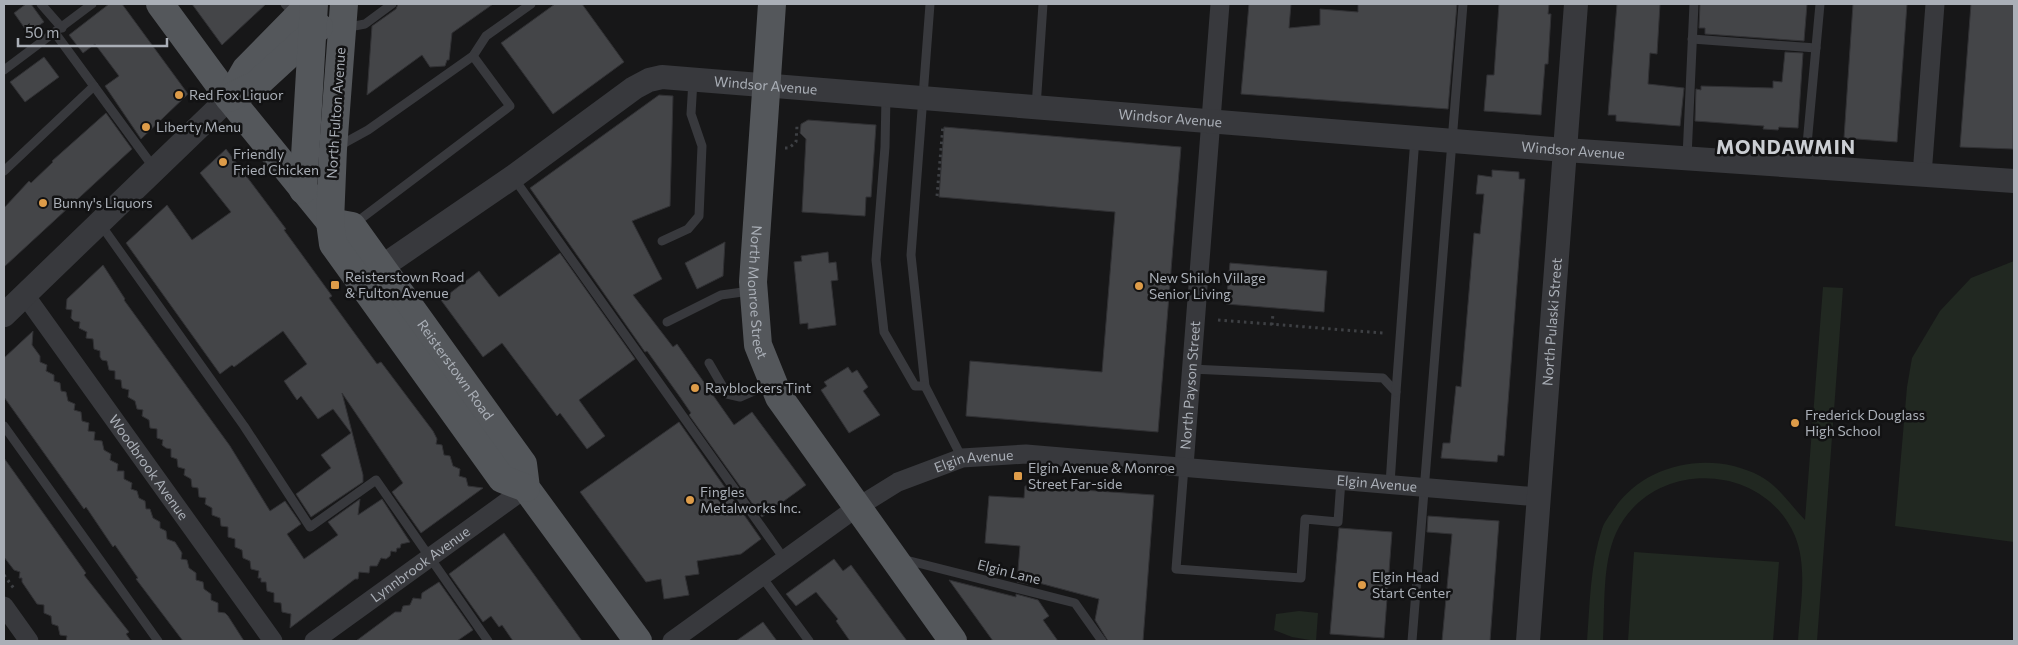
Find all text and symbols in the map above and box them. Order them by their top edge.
scale bar [18,15,166,47]
text: 50 m [25,23,59,41]
street label: North Fulton Avenue [322,47,349,179]
street label: Windsor Avenue [713,72,818,98]
place label: Red Fox Liquor [189,86,284,103]
marker: Red Fox Liquor [173,89,185,101]
street label: Windsor Avenue [1118,105,1223,130]
place label: Liberty Menu [156,118,241,135]
marker: Liberty Menu [140,121,152,133]
district label: MONDAWMIN [1716,135,1856,158]
street label: Windsor Avenue [1521,137,1625,162]
place label: Friendly Fried Chicken [233,145,319,178]
marker: Friendly Fried Chicken [217,156,229,168]
place label: Bunny's Liquors [53,194,153,211]
marker: Bunny's Liquors [37,197,49,209]
street label: North Monroe Street [745,225,772,361]
street label: North Pulaski Street [1538,257,1565,387]
place label: Reisterstown Road & Fulton Avenue [345,268,464,301]
place label: New Shiloh Village Senior Living [1149,269,1266,302]
marker: Reisterstown Road & Fulton Avenue [329,279,341,291]
marker: New Shiloh Village Senior Living [1133,280,1145,292]
street label: Reisterstown Road [414,316,497,423]
street label: North Payson Street [1176,320,1203,450]
place label: Rayblockers Tint [705,379,812,396]
marker: Rayblockers Tint [689,382,701,394]
place label: Frederick Douglass High School [1805,406,1925,439]
street label: Woodbrook Avenue [105,411,192,523]
marker: Frederick Douglass High School [1789,417,1801,429]
street label: Elgin Avenue [932,446,1014,476]
place label: Elgin Avenue & Monroe Street Far-side [1028,459,1175,492]
marker: Elgin Avenue & Monroe Street Far-side [1012,470,1024,482]
street label: Elgin Avenue [1336,471,1418,495]
place label: Fingles Metalworks Inc. [700,483,801,516]
marker: Fingles Metalworks Inc. [684,494,696,506]
street label: Lynnbrook Avenue [367,522,473,605]
street label: Elgin Lane [976,555,1042,588]
place label: Elgin Head Start Center [1372,568,1451,601]
marker: Elgin Head Start Center [1356,579,1368,591]

